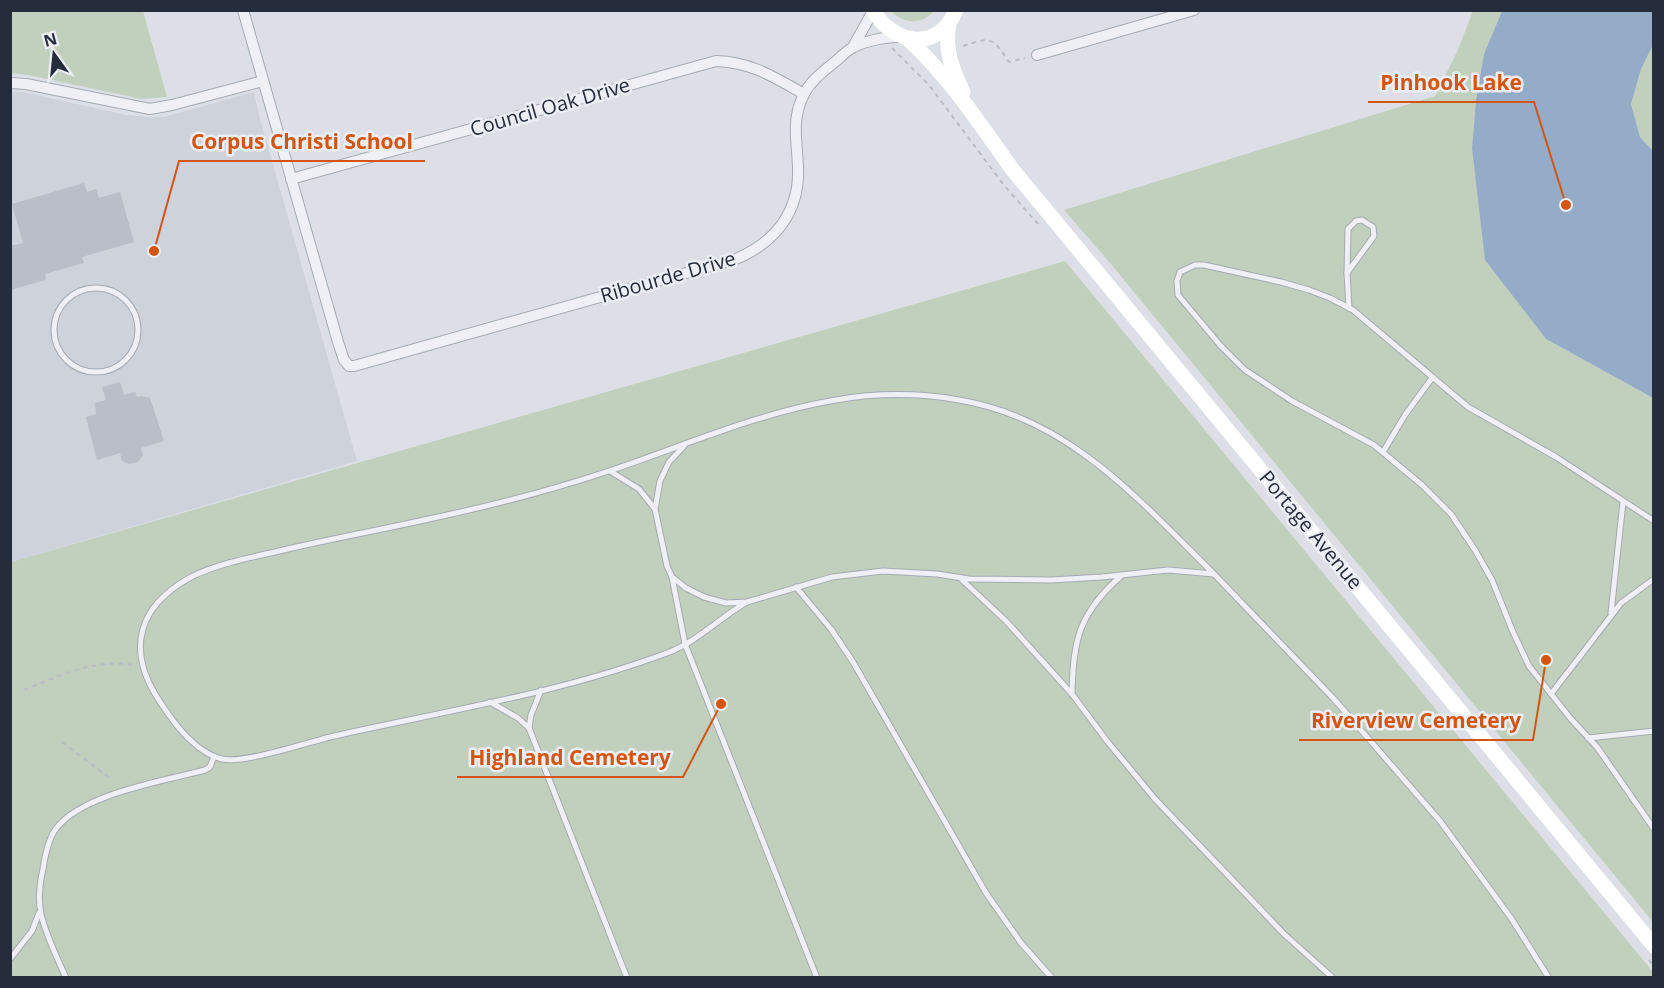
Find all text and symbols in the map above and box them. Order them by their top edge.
north arrow [24,24,84,84]
text: N [41,27,59,52]
callout: Pinhook Lake [1368,63,1534,102]
text: Pinhook Lake [1380,68,1522,96]
street label: Council Oak Drive [467,71,633,142]
callout: Corpus Christi School [179,122,425,161]
text: Corpus Christi School [191,127,413,155]
street label: Ribourde Drive [597,244,739,309]
street label: Portage Avenue [1254,465,1369,595]
callout: Riverview Cemetery [1299,701,1533,740]
text: Riverview Cemetery [1311,706,1521,734]
callout: Highland Cemetery [457,738,683,777]
text: Highland Cemetery [469,743,671,771]

